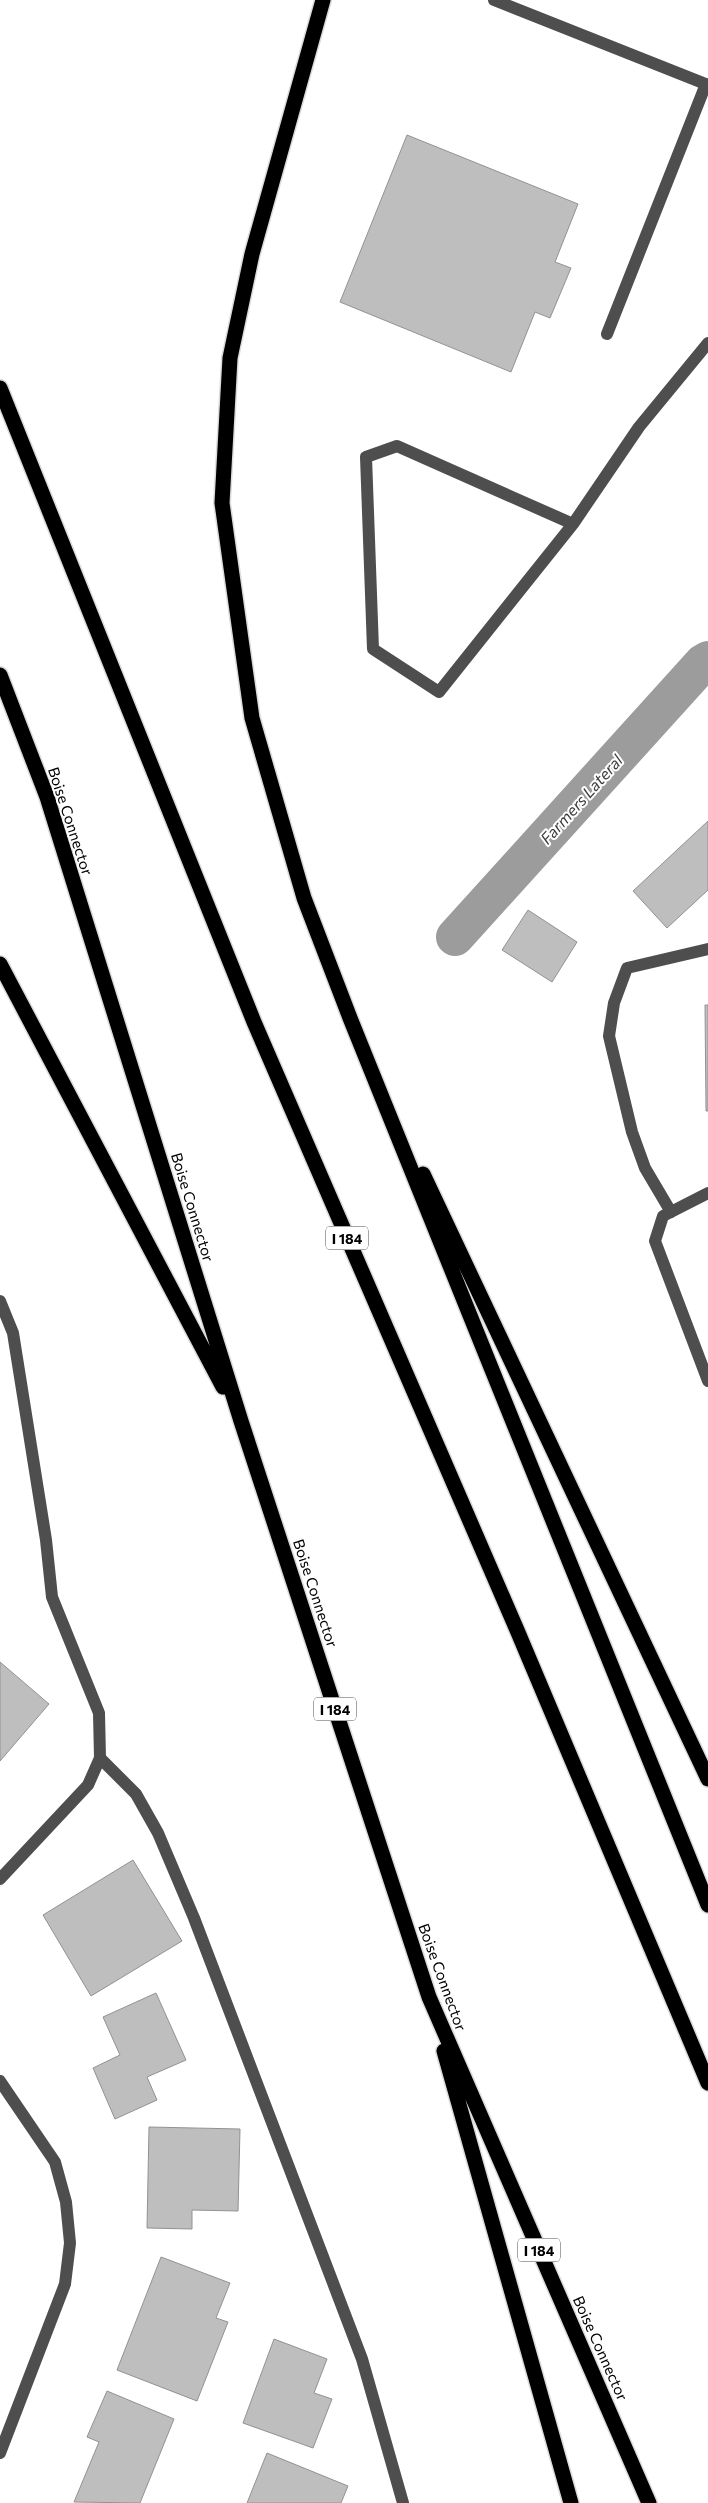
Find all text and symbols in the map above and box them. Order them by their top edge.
water label: Farmers Lateral [536,750,627,848]
street label: Boise Connector [45,765,97,877]
street label: Boise Connector [168,1150,218,1264]
road number: I 184 [326,1226,368,1250]
street label: Boise Connector [290,1537,342,1649]
road number: I 184 [314,1698,356,1720]
street label: Boise Connector [415,1921,471,2033]
road number: I 184 [518,2238,560,2262]
street label: Boise Connector [570,2293,632,2403]

